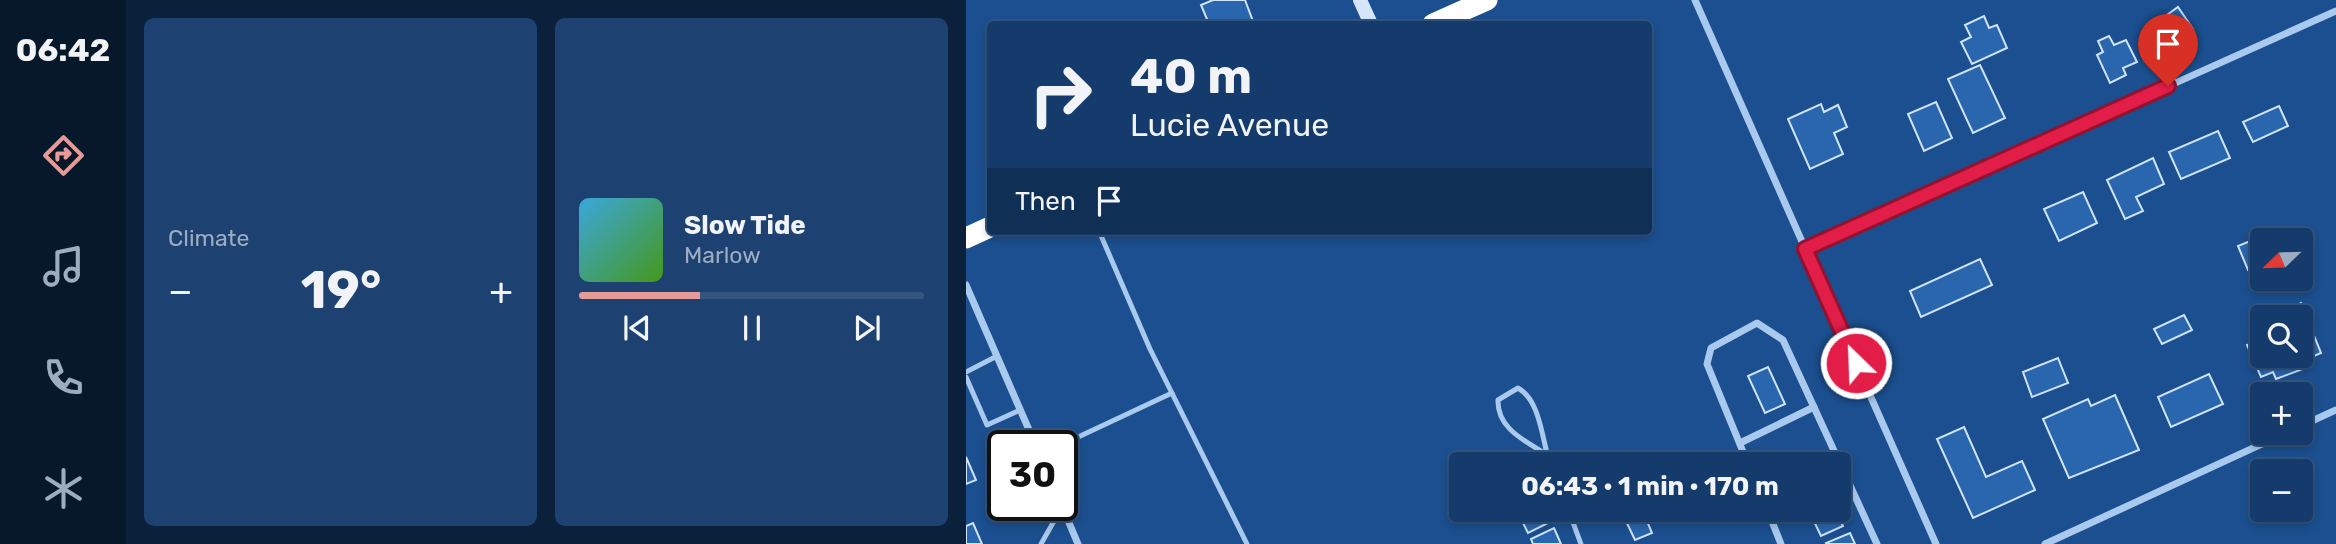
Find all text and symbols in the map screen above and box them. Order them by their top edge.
pin [2138,14,2198,86]
icon: arrive [2149,25,2187,63]
text: 06:42 [16,31,110,69]
text: 40 m [1130,47,1252,105]
icon: right [1015,49,1106,140]
text: Lucie Avenue [1130,106,1329,144]
icon: directions [39,131,88,180]
icon: arrive [1090,182,1128,220]
text: Then [1015,186,1076,217]
text: Slow Tide [684,210,806,241]
text: Climate [168,224,249,252]
north arrow [2250,228,2314,290]
map controls [2250,228,2313,522]
text: Marlow [684,241,761,269]
icon: music [39,242,88,291]
text: 19° [301,259,381,321]
text: − [168,268,193,314]
text: + [489,268,513,314]
button: search [2250,305,2313,368]
icon: previous [618,309,656,347]
icon: pause [733,309,771,347]
icon: next [848,309,886,347]
position arrow [1819,326,1893,400]
icon: phone [39,353,88,402]
button: + [2250,382,2313,445]
speed limit sign: 30 [987,430,1078,521]
button: − [2250,459,2313,522]
icon: climate [39,464,88,513]
text: 06:43 · 1 min · 170 m [1521,471,1779,502]

